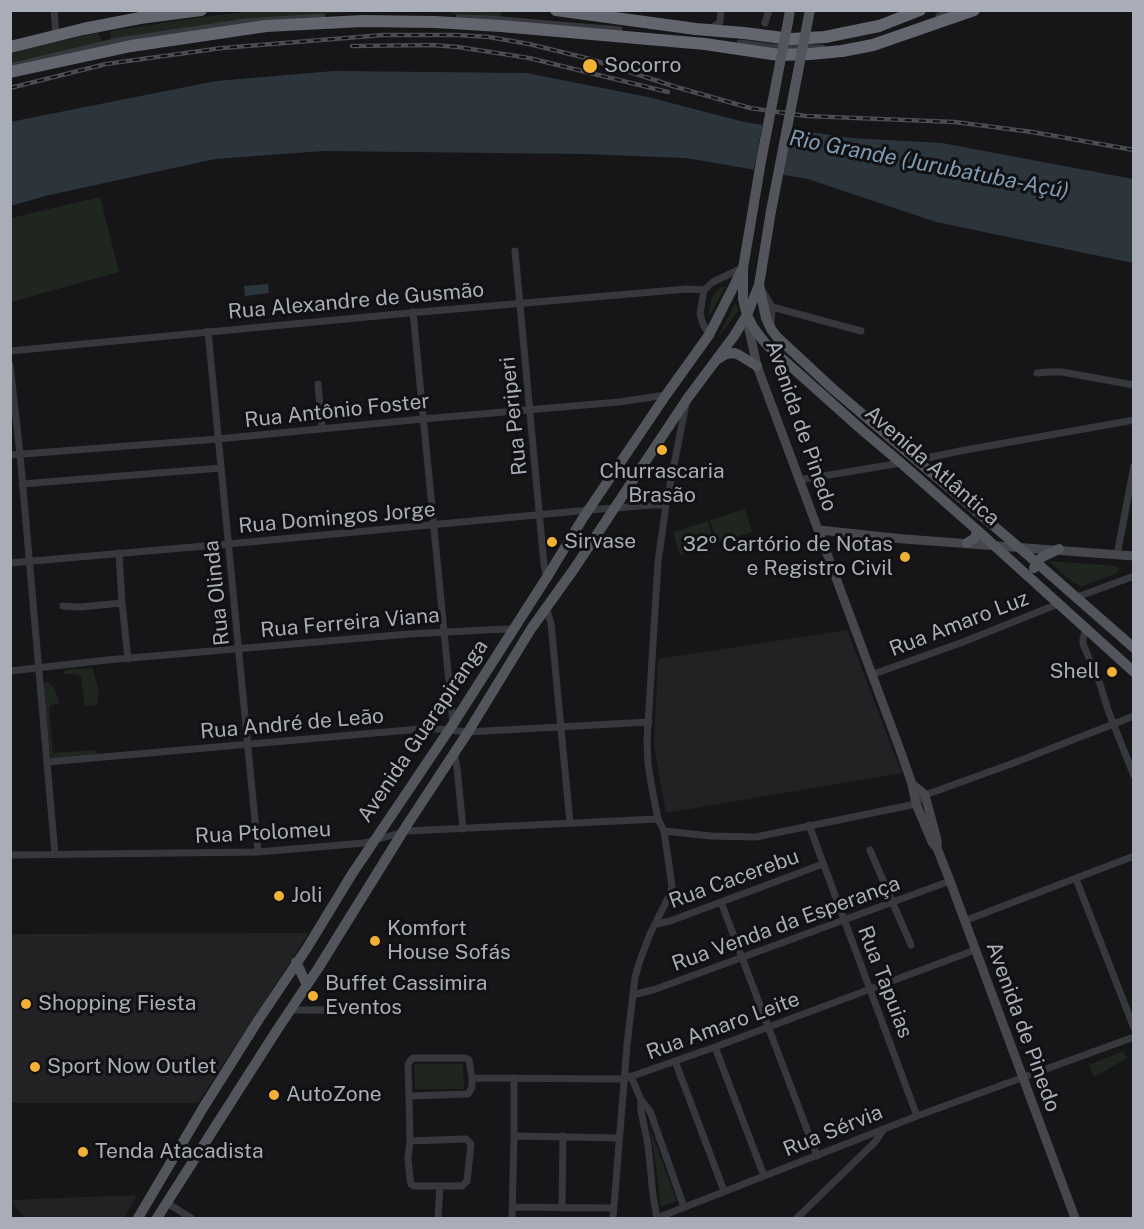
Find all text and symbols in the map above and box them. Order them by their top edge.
place label: Socorro [604,53,681,79]
marker: Socorro [581,57,599,75]
water label: Rio Grande (Jurubatuba-Açú) [787,125,1071,205]
street label: Rua Alexandre de Gusmão [227,277,485,325]
street label: Avenida de Pinedo [760,337,842,515]
street label: Rua Periperi [495,355,533,477]
street label: Rua Antônio Foster [243,389,431,433]
street label: Avenida Atlântica [860,401,1004,531]
marker: Churrascaria Brasão [655,443,669,457]
place label: Churrascaria Brasão [600,459,724,509]
street label: Rua Domingos Jorge [237,497,437,539]
place label: Sirvase [564,529,636,555]
place label: 32º Cartório de Notas e Registro Civil [683,532,893,582]
marker: Sirvase [545,535,559,549]
street label: Rua Olinda [199,539,235,647]
marker: 32º Cartório de Notas e Registro Civil [898,550,912,564]
street label: Rua Amaro Luz [886,586,1032,662]
street label: Rua Ferreira Viana [259,603,441,643]
street label: Avenida Guarapiranga [352,635,494,827]
place label: Shell [1050,659,1100,685]
marker: Shell [1105,665,1119,679]
street label: Rua André de Leão [199,703,385,745]
street label: Rua Ptolomeu [194,817,332,849]
street label: Rua Cacerebu [665,844,803,914]
street label: Rua Venda da Esperança [669,871,903,977]
place label: Joli [291,883,322,909]
marker: Joli [272,889,286,903]
place label: Komfort House Sofás [387,916,511,966]
street label: Rua Tapuias [852,922,918,1042]
marker: Komfort House Sofás [368,934,382,948]
street label: Avenida de Pinedo [981,939,1065,1115]
place label: Buffet Cassimira Eventos [325,971,487,1021]
street label: Rua Amaro Leite [643,987,803,1065]
marker: Buffet Cassimira Eventos [306,989,320,1003]
place label: Shopping Fiesta [38,991,196,1017]
marker: Shopping Fiesta [19,997,33,1011]
place label: Sport Now Outlet [47,1054,217,1080]
marker: Sport Now Outlet [28,1060,42,1074]
place label: AutoZone [286,1082,382,1108]
marker: AutoZone [267,1088,281,1102]
street label: Rua Sérvia [780,1100,886,1162]
place label: Tenda Atacadista [95,1139,264,1165]
marker: Tenda Atacadista [76,1145,90,1159]

